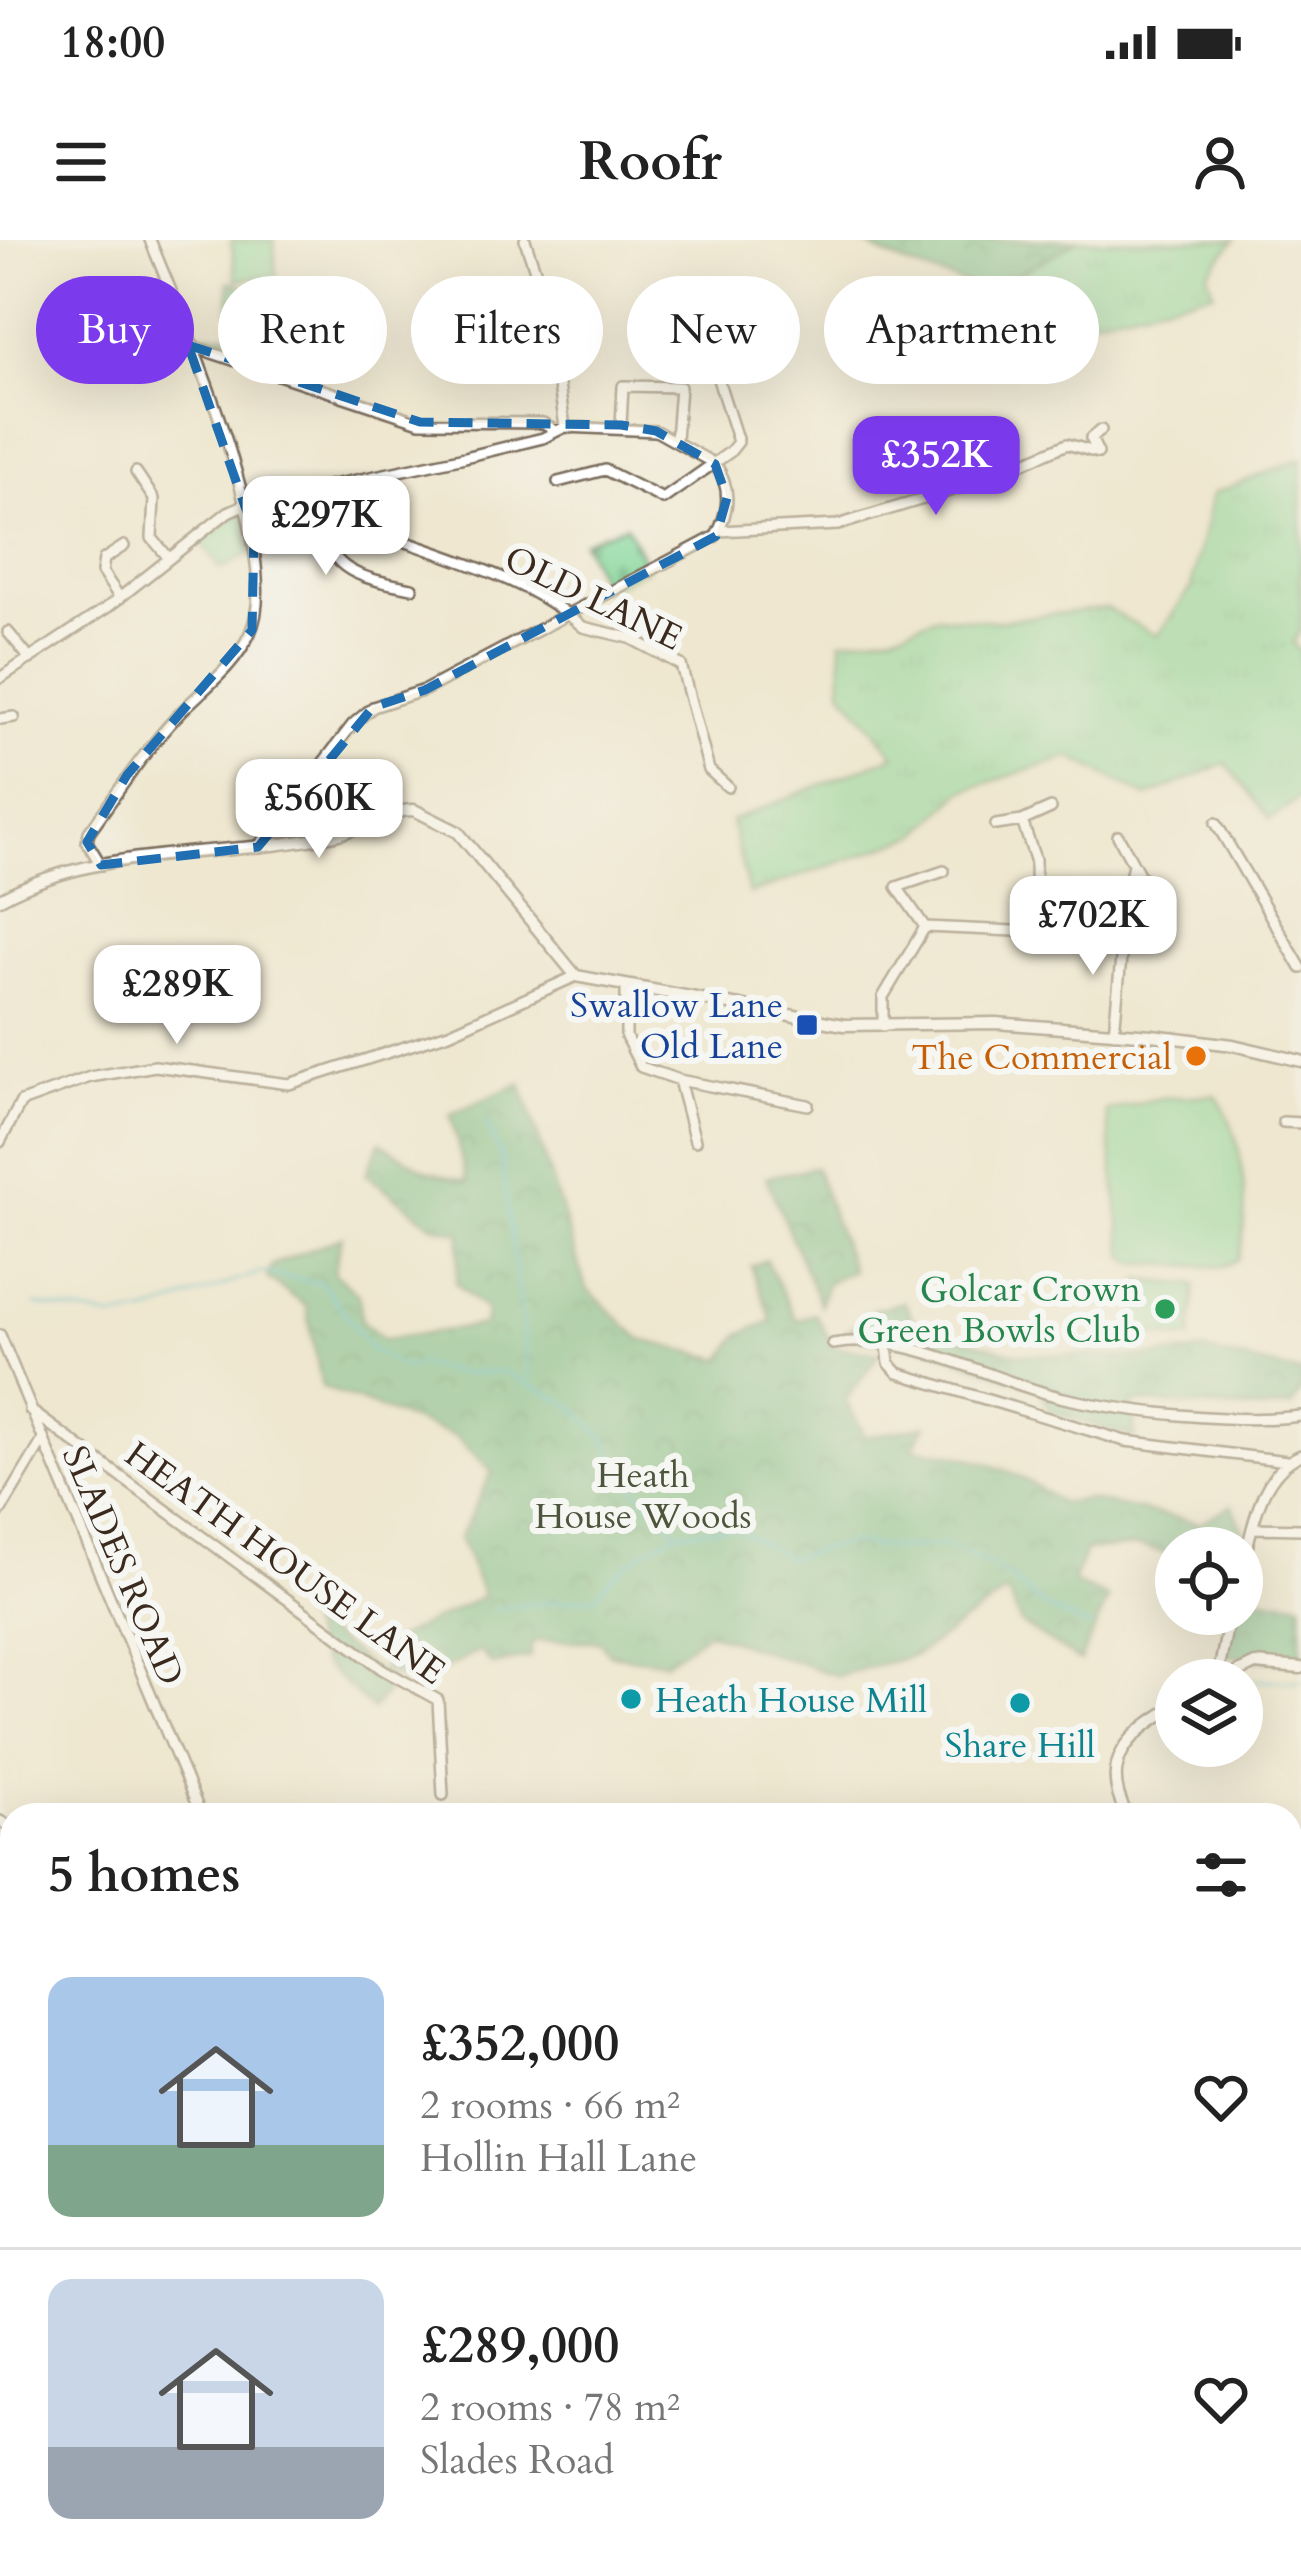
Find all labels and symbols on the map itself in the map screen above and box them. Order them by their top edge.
pin: £352K [852,416,1020,518]
pin: £297K [242,476,410,578]
street label: OLD LANE [496,534,690,662]
pin: £560K [235,759,403,861]
pin: £702K [1009,876,1177,978]
pin: £289K [93,945,261,1047]
place label: Swallow Lane Old Lane [570,981,783,1071]
marker: Swallow Lane Old Lane [794,1012,820,1038]
place label: The Commercial [911,1033,1172,1082]
marker: The Commercial [1183,1043,1209,1069]
place label: Golcar Crown Green Bowls Club [857,1265,1142,1355]
marker: Golcar Crown Green Bowls Club [1152,1296,1178,1322]
street label: HEATH HOUSE LANE [115,1430,455,1696]
street label: SLADES ROAD [50,1438,195,1693]
park label: Heath House Woods [534,1451,752,1541]
place label: Heath House Mill [655,1676,928,1725]
marker: Heath House Mill [618,1686,644,1712]
marker: Share Hill [1007,1690,1033,1716]
place label: Share Hill [944,1721,1096,1770]

